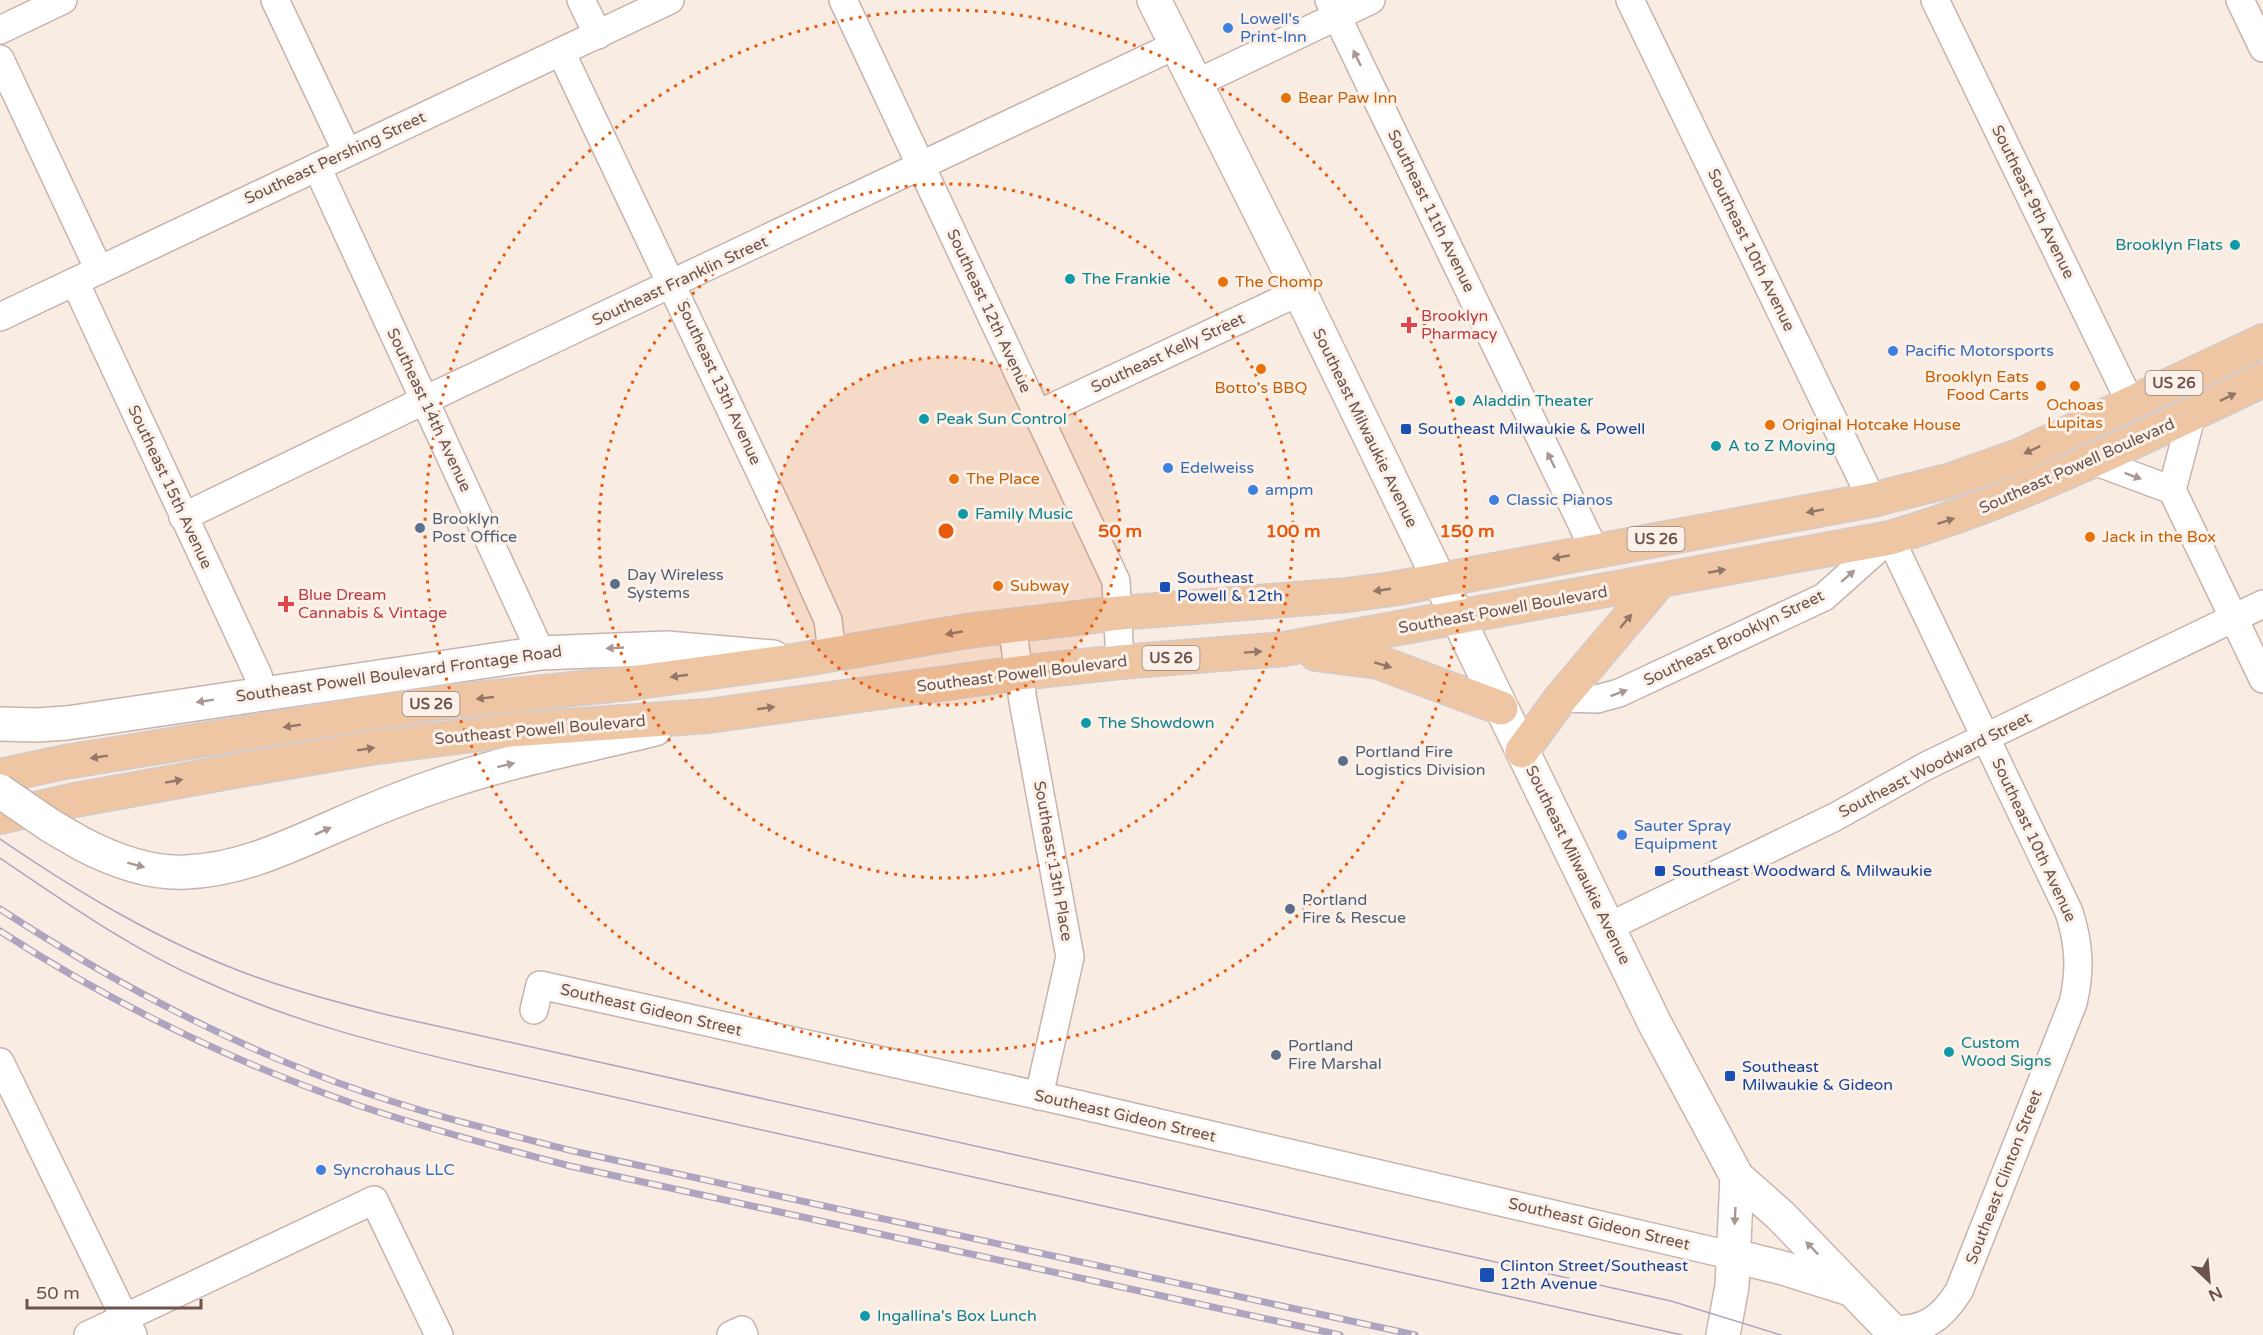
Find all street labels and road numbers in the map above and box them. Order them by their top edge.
street label: Southeast Pershing Street [241,107,429,209]
street label: Southeast 9th Avenue [1987,122,2079,282]
street label: Southeast 11th Avenue [1383,126,1479,296]
street label: Southeast 10th Avenue [1703,165,1799,335]
street label: Southeast 12th Avenue [942,226,1036,396]
street label: Southeast Franklin Street [589,231,771,331]
street label: Southeast 13th Avenue [672,298,766,468]
street label: Southeast Kelly Street [1088,309,1248,397]
street label: Southeast 14th Avenue [382,325,476,495]
street label: Southeast Milwaukie Avenue [1308,325,1422,531]
road number: US 26 [2146,371,2202,395]
street label: Southeast 15th Avenue [123,402,217,572]
street label: Southeast Powell Boulevard [1976,414,2178,518]
road number: US 26 [1628,527,1684,551]
street label: Southeast Powell Boulevard [1397,582,1609,638]
street label: Southeast Brooklyn Street [1640,586,1828,690]
street label: Southeast Powell Boulevard Frontage Road [235,641,563,707]
road number: US 26 [1142,646,1200,670]
street label: Southeast Powell Boulevard [916,651,1128,697]
road number: US 26 [402,692,460,716]
street label: Southeast Woodward Street [1835,708,2035,822]
street label: Southeast Powell Boulevard [434,711,646,749]
street label: Southeast 10th Avenue [1987,755,2081,925]
street label: Southeast Milwaukie Avenue [1521,762,1635,968]
street label: Southeast 13th Place [1029,779,1077,943]
street label: Southeast Gideon Street [558,979,744,1041]
street label: Southeast Gideon Street [1032,1085,1218,1147]
street label: Southeast Clinton Street [1961,1087,2047,1267]
street label: Southeast Gideon Street [1506,1193,1692,1255]

